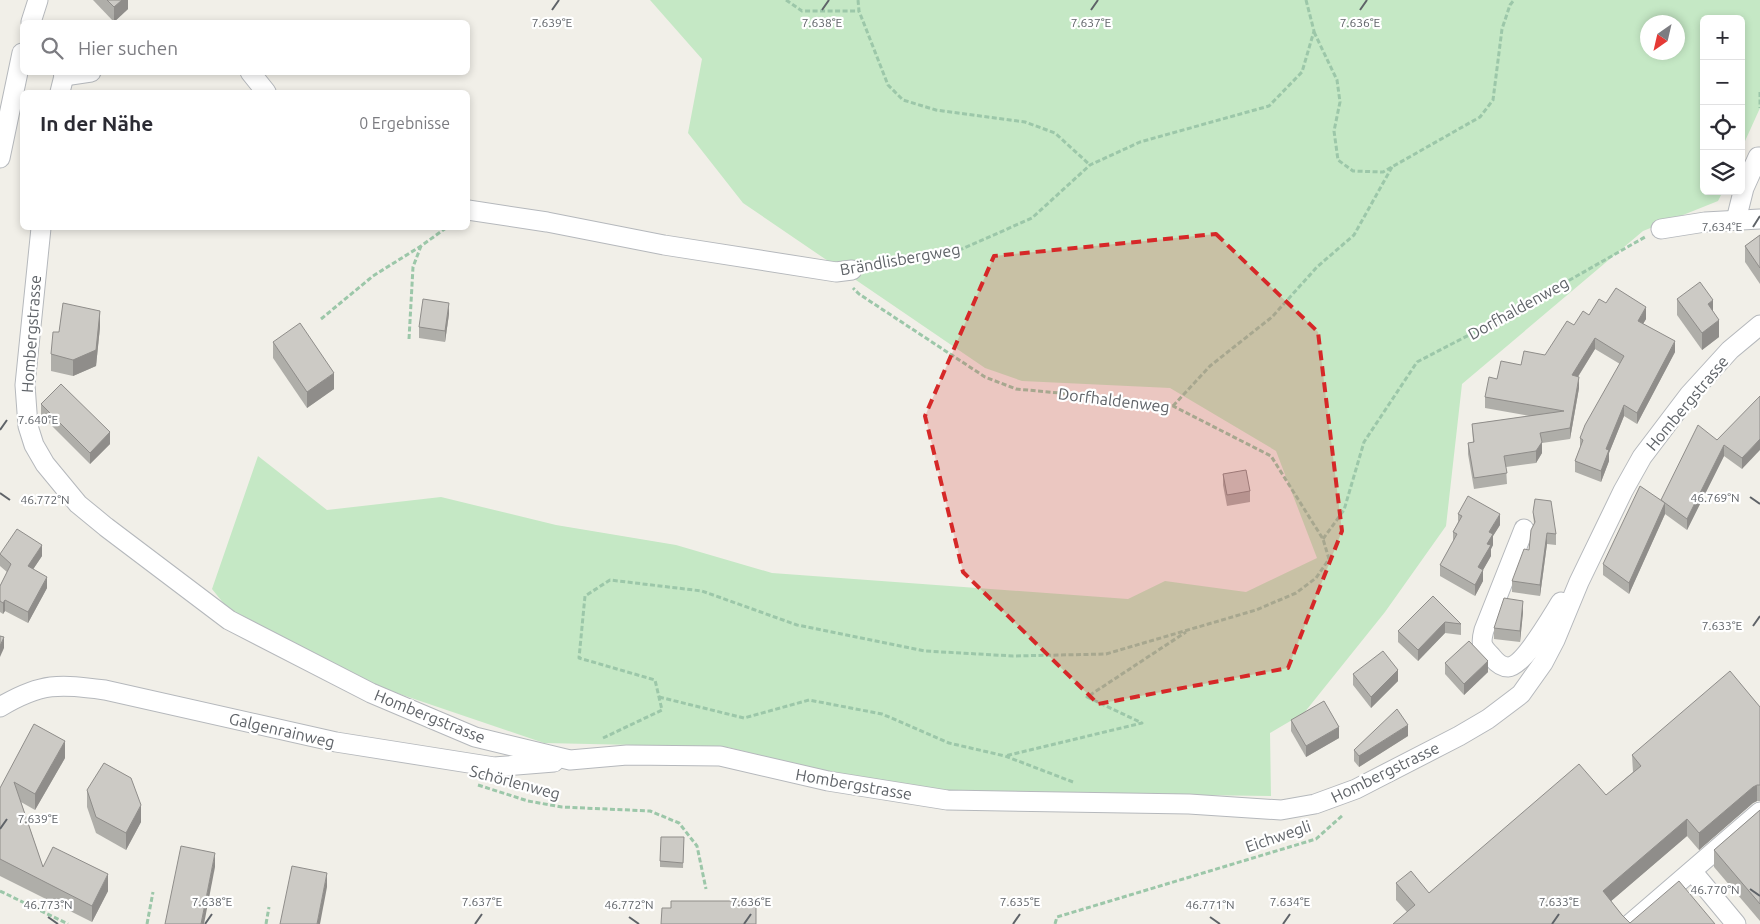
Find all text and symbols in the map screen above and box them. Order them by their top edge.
north arrow [1640,15,1685,60]
map controls [1700,15,1745,195]
button: + [1700,15,1745,60]
text: 7.639°E [532,16,573,29]
text: 7.638°E [802,16,843,29]
text: 7.637°E [1071,16,1112,29]
text: 7.636°E [1340,16,1381,29]
search box [20,20,470,75]
icon: search [38,34,66,62]
text: Hier suchen [78,37,178,59]
button: − [1700,60,1745,105]
button: locate [1700,105,1745,150]
text: In der Nähe [40,111,153,135]
text: 0 Ergebnisse [359,114,450,132]
button: layers [1700,150,1745,195]
text: 7.634°E [1702,220,1743,233]
street label: Brändlisbergweg [838,240,962,278]
street label: Dorfhaldenweg [1465,273,1571,343]
street label: Hombergstrasse [18,275,44,393]
street label: Hombergstrasse [1642,352,1732,454]
street label: Dorfhaldenweg [1057,384,1171,416]
text: 7.640°E [18,413,59,426]
text: 46.769°N [1690,491,1740,504]
text: 46.772°N [20,493,70,506]
text: 7.633°E [1702,619,1743,632]
street label: Hombergstrasse [372,686,488,746]
street label: Galgenrainweg [227,709,337,751]
street label: Hombergstrasse [1328,738,1442,806]
street label: Schörlenweg [468,761,562,803]
street label: Hombergstrasse [794,765,914,803]
text: 7.639°E [18,812,59,825]
street label: Eichwegli [1243,816,1313,856]
text: 46.770°N [1690,883,1740,896]
text: 7.638°E [192,895,233,908]
text: 7.637°E [462,895,503,908]
text: 7.636°E [731,895,772,908]
text: 7.635°E [1000,895,1041,908]
text: 7.634°E [1270,895,1311,908]
text: 7.633°E [1539,895,1580,908]
text: 46.773°N [23,898,73,911]
text: 46.772°N [604,898,654,911]
text: 46.771°N [1185,898,1235,911]

